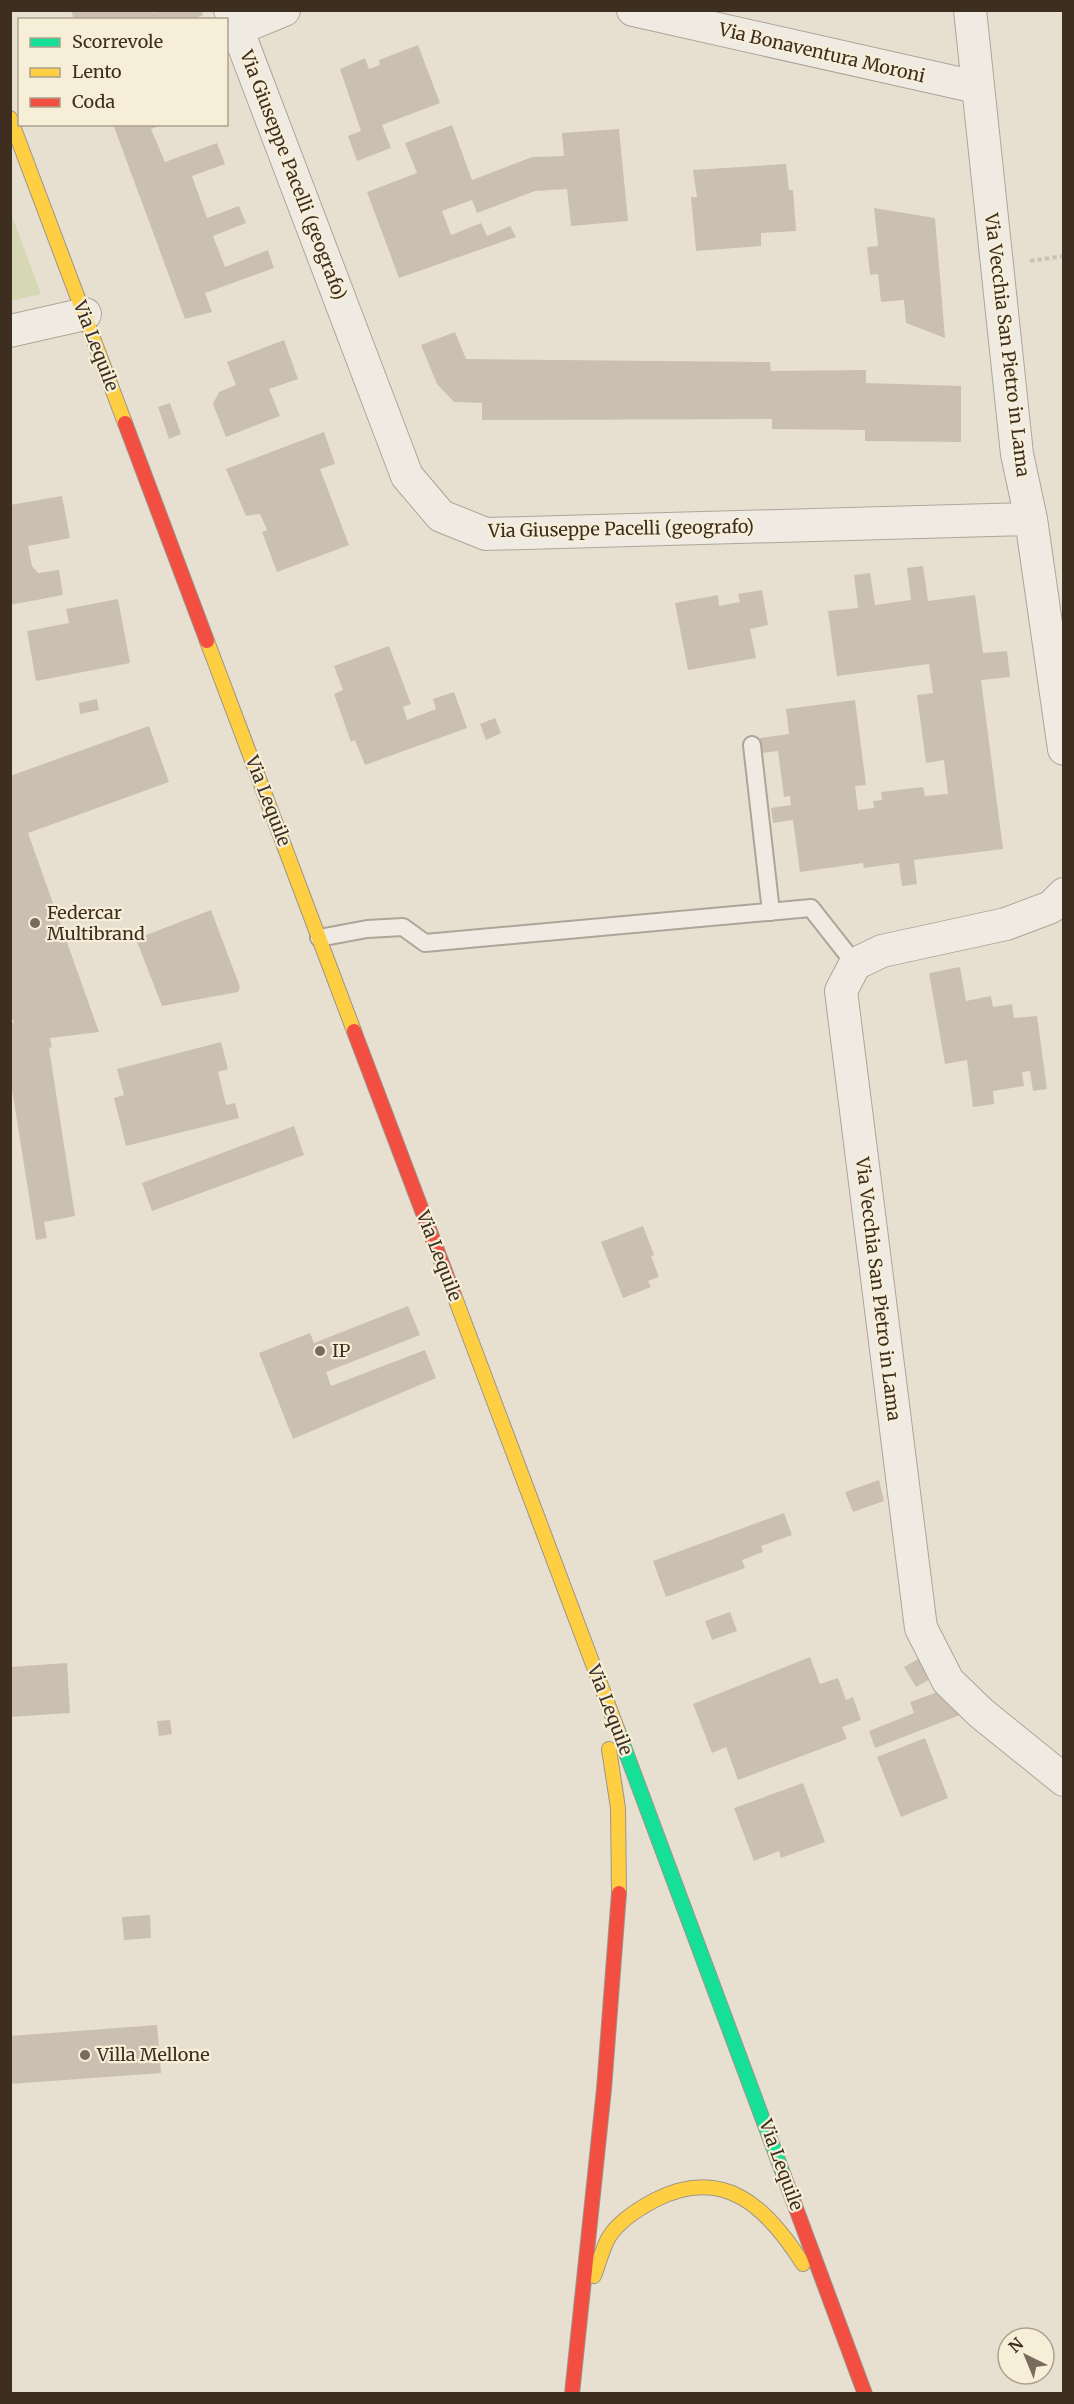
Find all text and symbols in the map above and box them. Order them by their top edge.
street label: Via Bonaventura Moroni [716,17,928,87]
legend [18,18,228,126]
text: Scorrevole [72,30,163,53]
street label: Via Giuseppe Pacelli (geografo) [235,46,352,303]
text: Lento [72,60,122,83]
text: Coda [72,90,116,113]
street label: Via Vecchia San Pietro in Lama [980,211,1035,478]
street label: Via Lequile [68,296,124,394]
street label: Via Giuseppe Pacelli (geografo) [487,515,754,542]
street label: Via Lequile [240,751,296,849]
place label: Federcar Multibrand [47,901,145,945]
marker: Federcar Multibrand [28,916,42,930]
street label: Via Vecchia San Pietro in Lama [851,1155,906,1422]
street label: Via Lequile [411,1206,467,1304]
place label: IP [332,1339,351,1362]
marker: IP [313,1344,327,1358]
street label: Via Lequile [582,1660,638,1758]
place label: Villa Mellone [96,2043,210,2066]
marker: Villa Mellone [78,2048,92,2062]
street label: Via Lequile [754,2115,809,2214]
north arrow [996,2326,1056,2386]
text: N [1004,2333,1027,2357]

